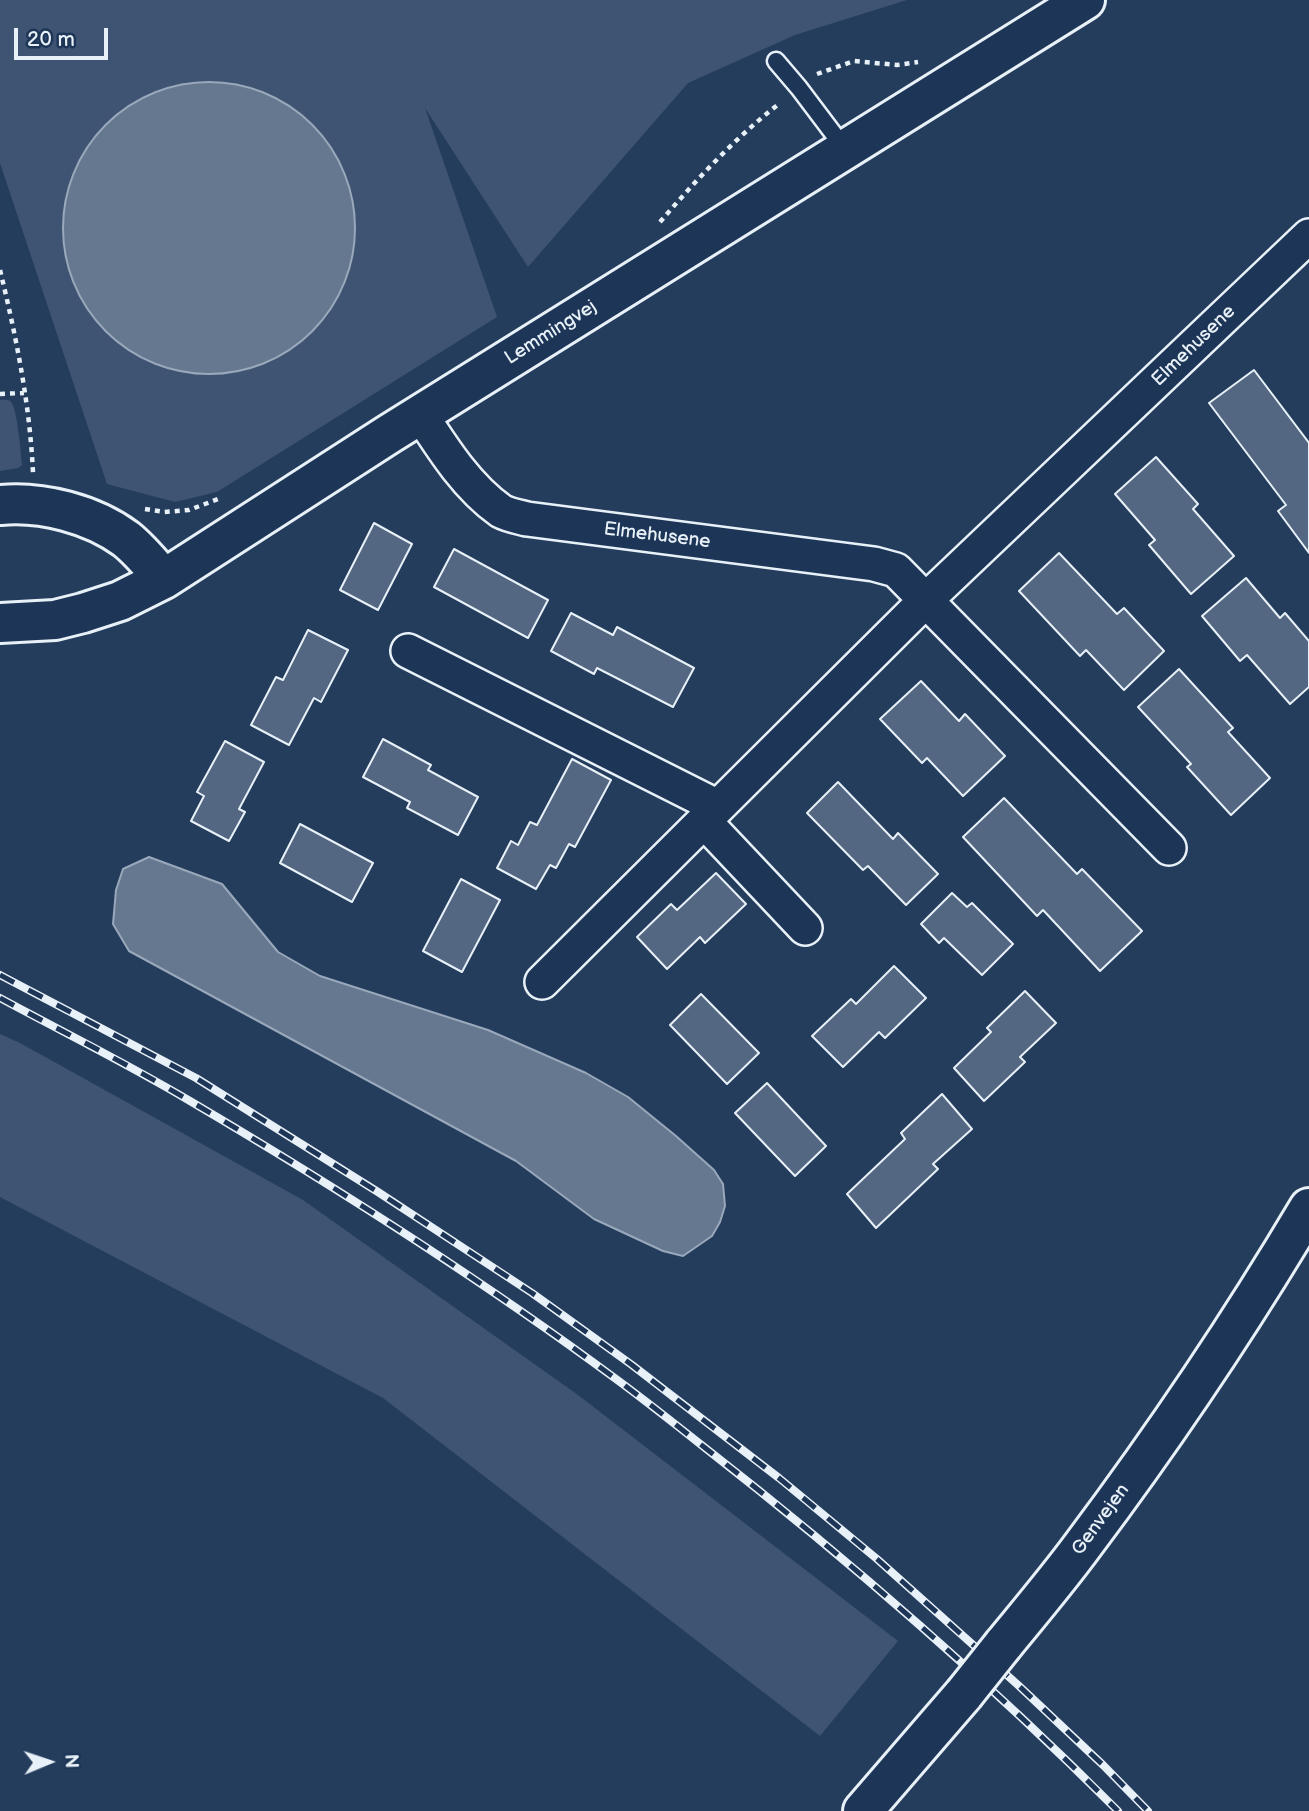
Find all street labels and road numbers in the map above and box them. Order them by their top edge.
street label: Lemmingvej [501,296,601,370]
street label: Elmehusene [1147,301,1241,391]
street label: Elmehusene [602,518,712,554]
street label: Genvejen [1067,1480,1135,1560]

